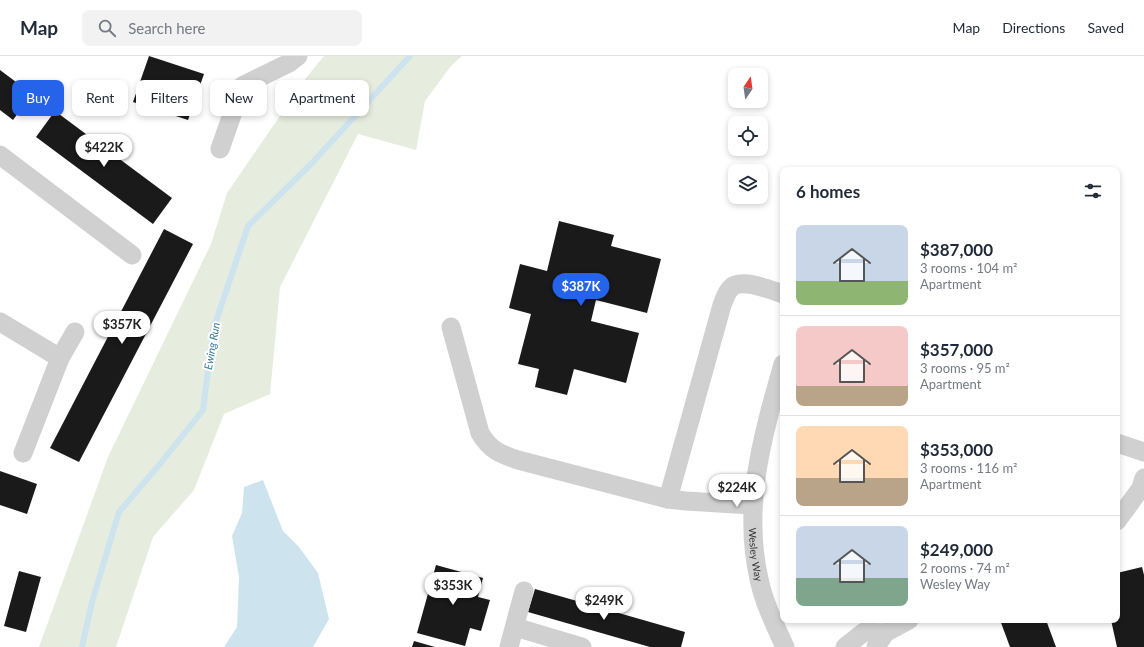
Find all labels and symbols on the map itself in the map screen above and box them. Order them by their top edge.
north arrow [728,68,768,108]
pin: $422K [76,134,132,168]
pin: $387K [553,273,609,307]
pin: $357K [94,311,150,345]
water label: Ewing Run [201,321,222,371]
pin: $224K [709,474,765,508]
street label: Wesley Way [747,527,766,583]
pin: $353K [425,572,481,606]
pin: $249K [576,587,632,621]

